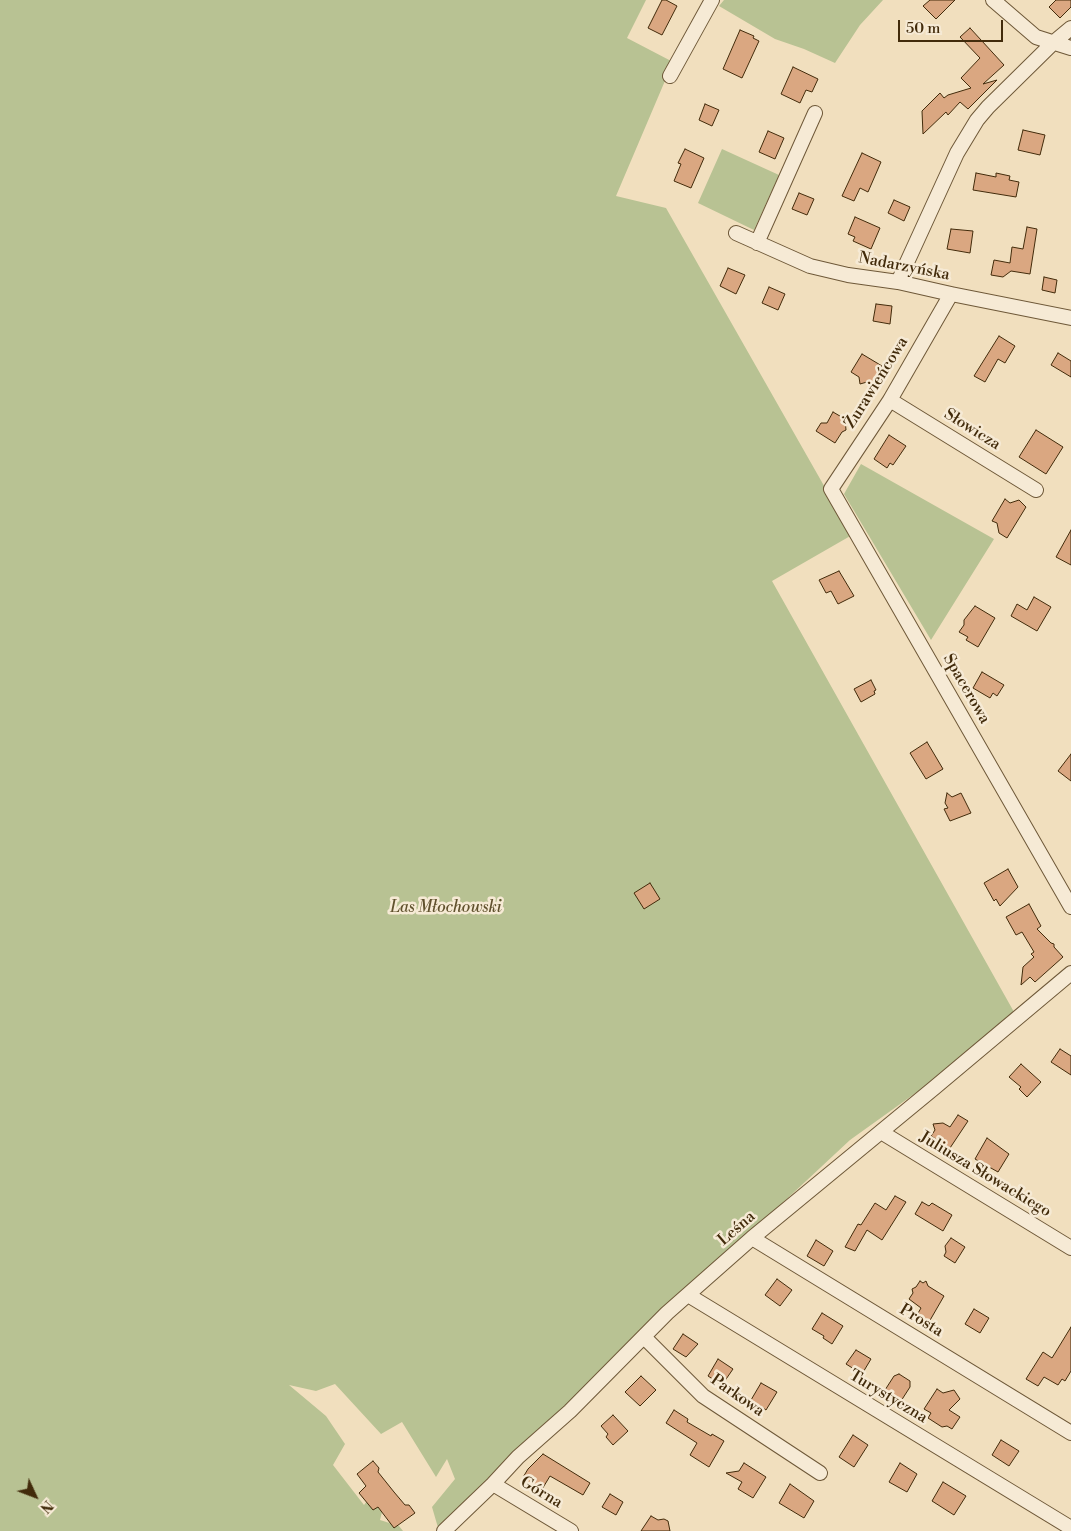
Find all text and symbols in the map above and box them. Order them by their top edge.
scale bar [901,10,1006,42]
text: 50 m [906,19,940,38]
street label: Nadarzyńska [857,249,951,285]
street label: Żurawieńcowa [841,334,913,432]
street label: Słowicza [940,405,1004,455]
street label: Spacerowa [938,651,994,727]
park label: Las Młochowski [390,898,502,918]
street label: Juliusza Słowackiego [916,1128,1054,1222]
street label: Leśna [714,1208,760,1250]
street label: Prosta [896,1300,946,1342]
street label: Turystyczna [845,1366,931,1428]
street label: Parkowa [706,1371,768,1421]
north arrow [10,1471,60,1521]
street label: Górna [517,1473,565,1513]
text: N [36,1496,56,1516]

